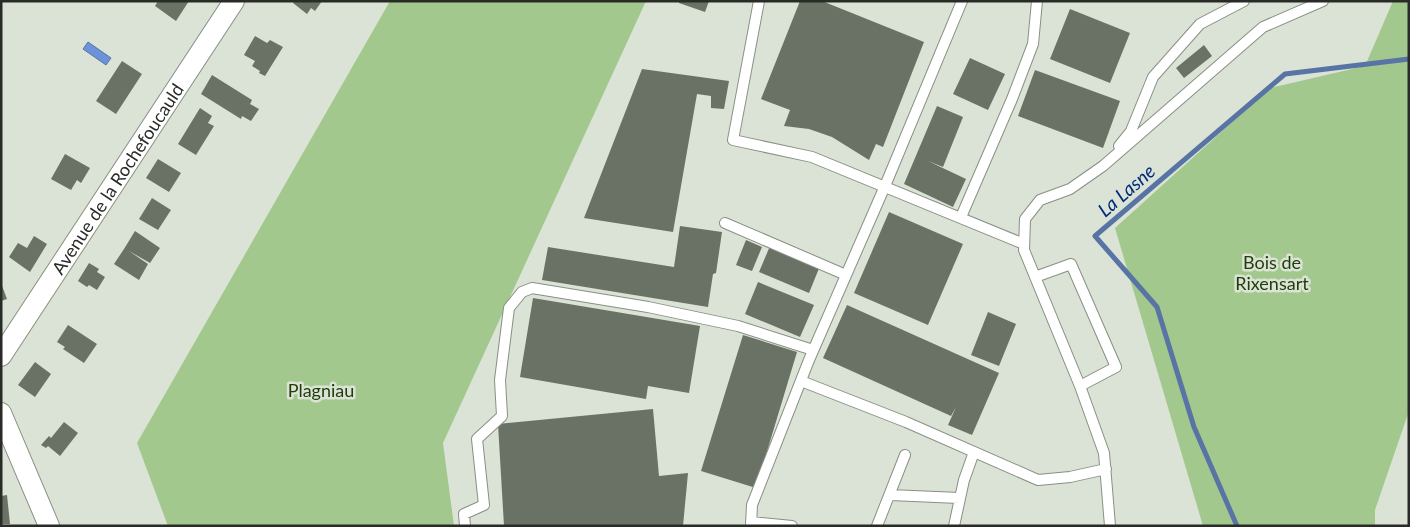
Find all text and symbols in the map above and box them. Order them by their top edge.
street label: Avenue de la Rochefoucauld [47,79,188,278]
water label: La Lasne [1093,159,1159,221]
park label: Bois de Rixensart [1235,251,1309,294]
park label: Plagniau [288,379,354,401]

